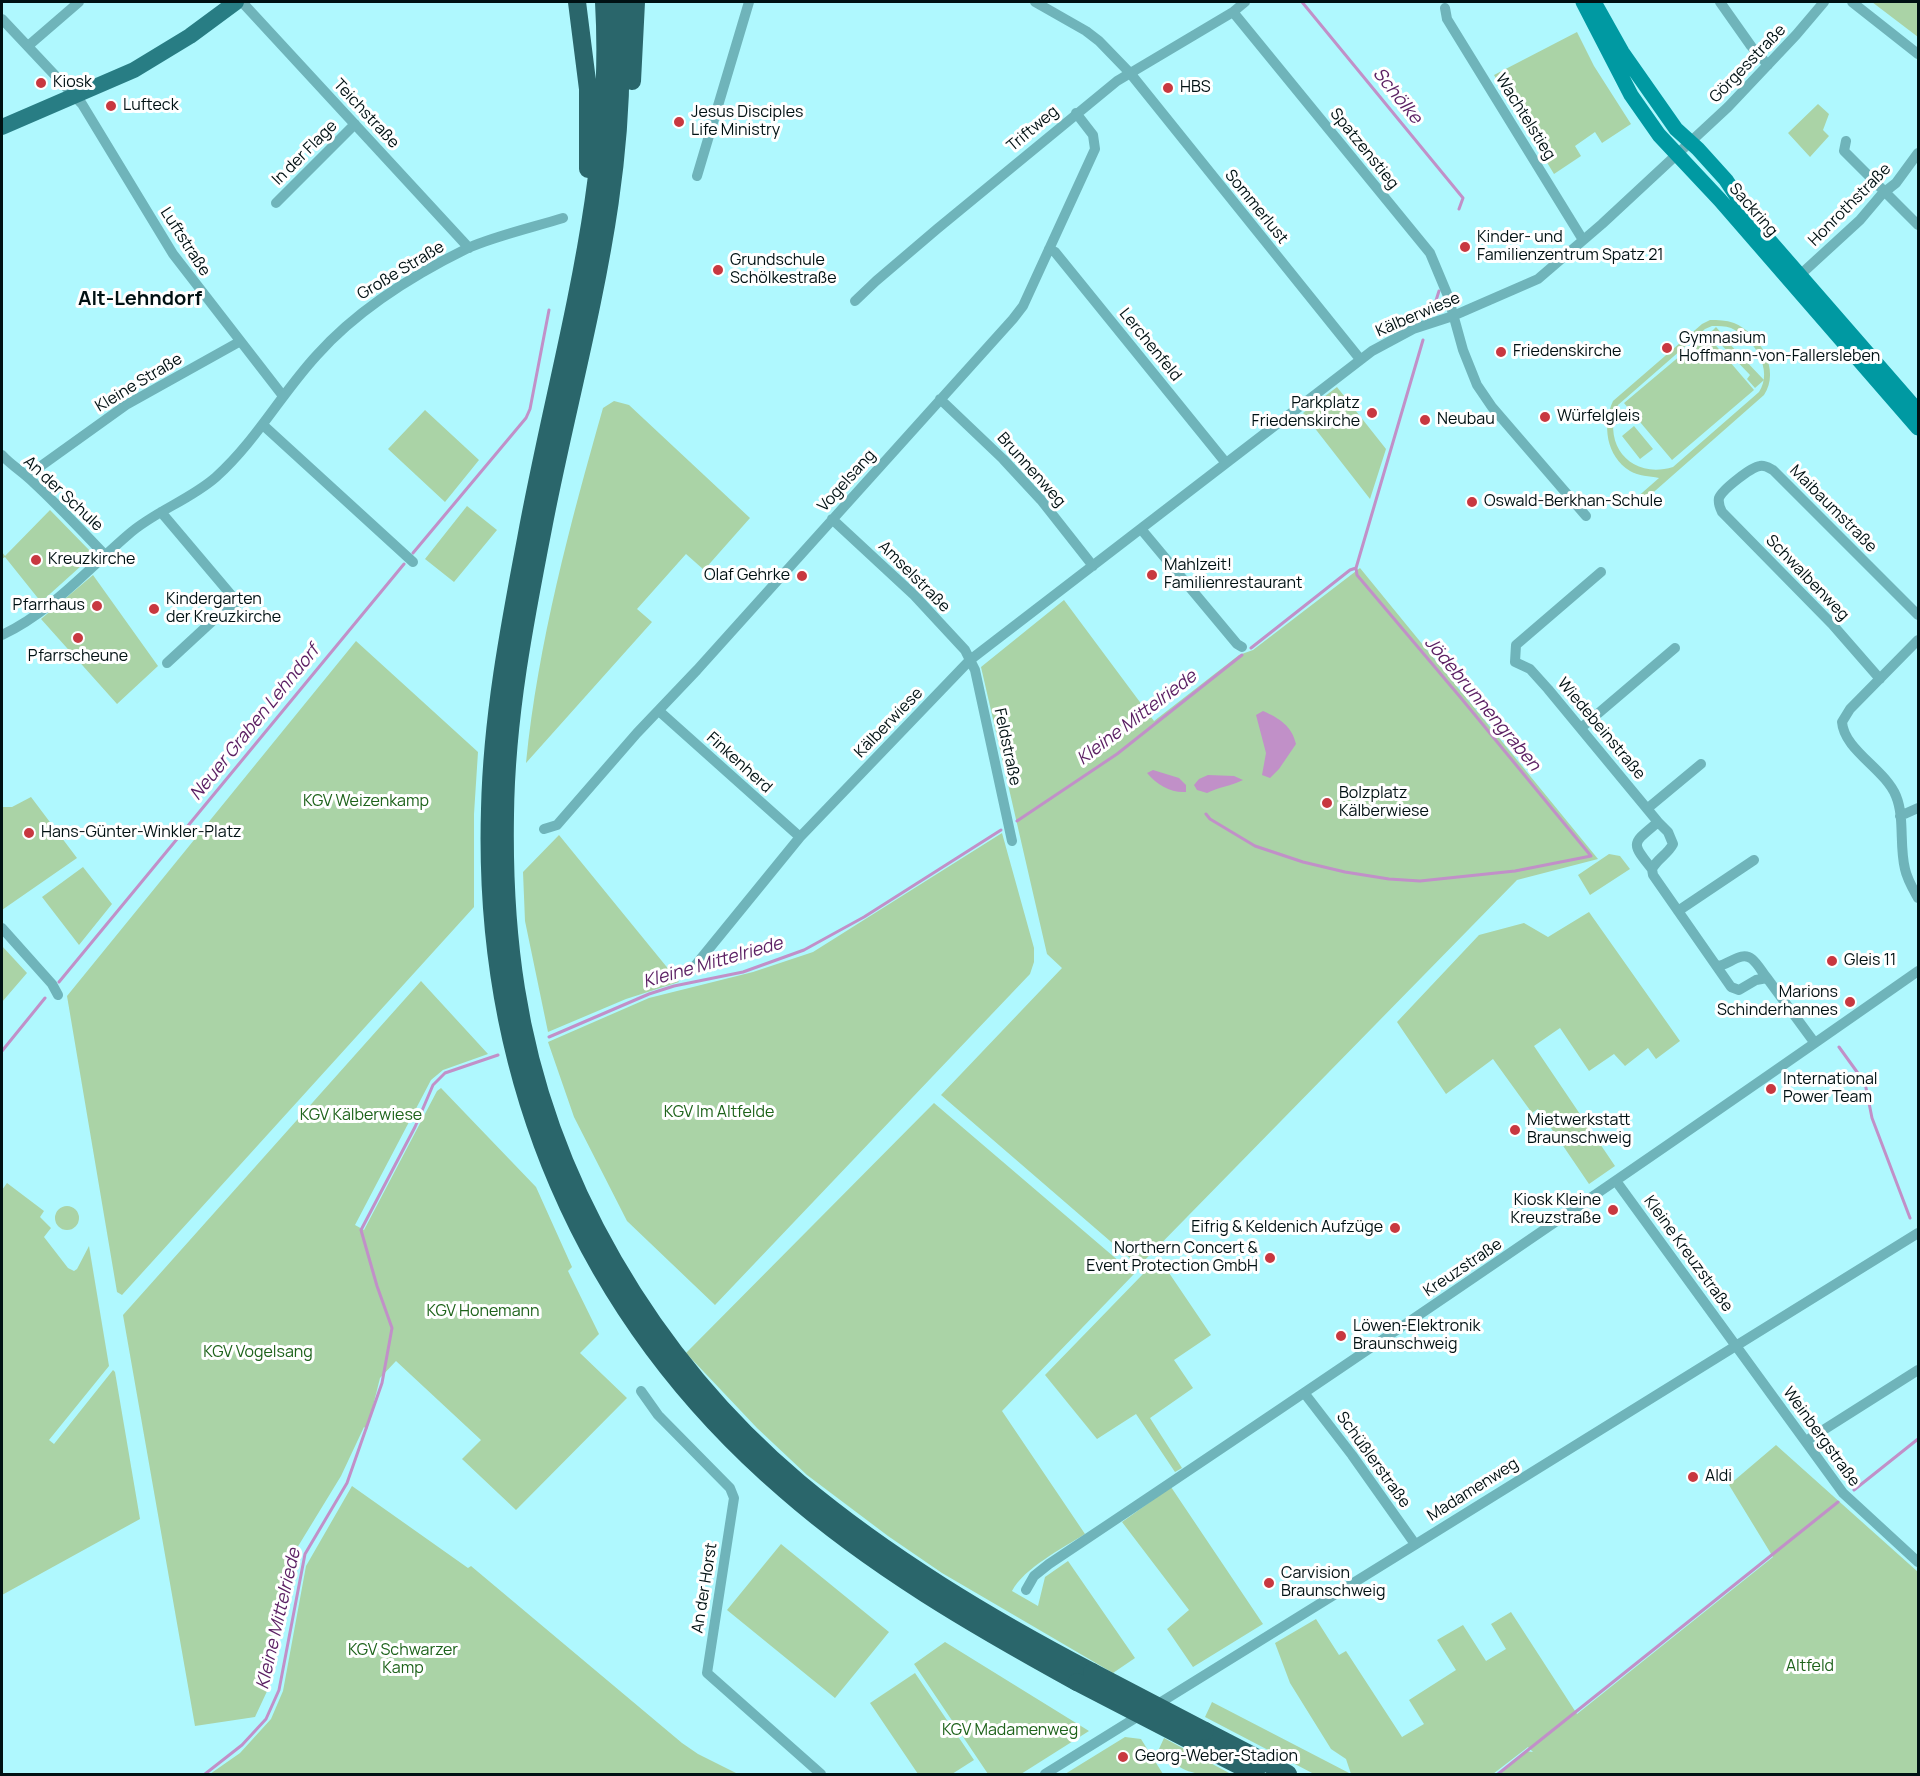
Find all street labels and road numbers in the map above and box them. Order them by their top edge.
street label: Görgesstraße [1706,21,1790,107]
street label: Wachtelstieg [1491,70,1559,164]
street label: Teichstraße [329,75,403,153]
street label: Triftweg [1003,102,1063,156]
street label: Spatzenstieg [1326,105,1402,193]
street label: In der Flage [269,117,341,189]
street label: Honrothstraße [1805,160,1895,250]
street label: Sommerlust [1220,166,1292,248]
street label: Sackring [1725,180,1781,240]
street label: Luftstraße [156,204,214,280]
street label: Große Straße [354,238,448,304]
street label: Kälberwiese [1373,289,1463,341]
street label: Lerchenfeld [1115,305,1185,385]
street label: Kleine Straße [92,350,186,416]
street label: Brunnenweg [993,429,1069,511]
street label: Vogelsang [814,446,880,516]
street label: An der Schule [19,452,107,536]
street label: Maibaumstraße [1785,461,1881,557]
street label: Schwalbenweg [1761,531,1853,625]
street label: Amselstraße [874,537,954,617]
street label: Wiedebeinstraße [1553,674,1649,784]
street label: Kälberwiese [851,684,927,762]
street label: Feldstraße [989,707,1025,787]
street label: Finkenherd [702,729,776,797]
street label: Kleine Kreuzstraße [1639,1192,1737,1316]
street label: Kreuzstraße [1420,1235,1506,1301]
street label: Weinbergstraße [1778,1383,1864,1491]
street label: Schüßlerstraße [1332,1408,1414,1512]
street label: Madamenweg [1424,1454,1522,1526]
street label: An der Horst [688,1541,722,1635]

